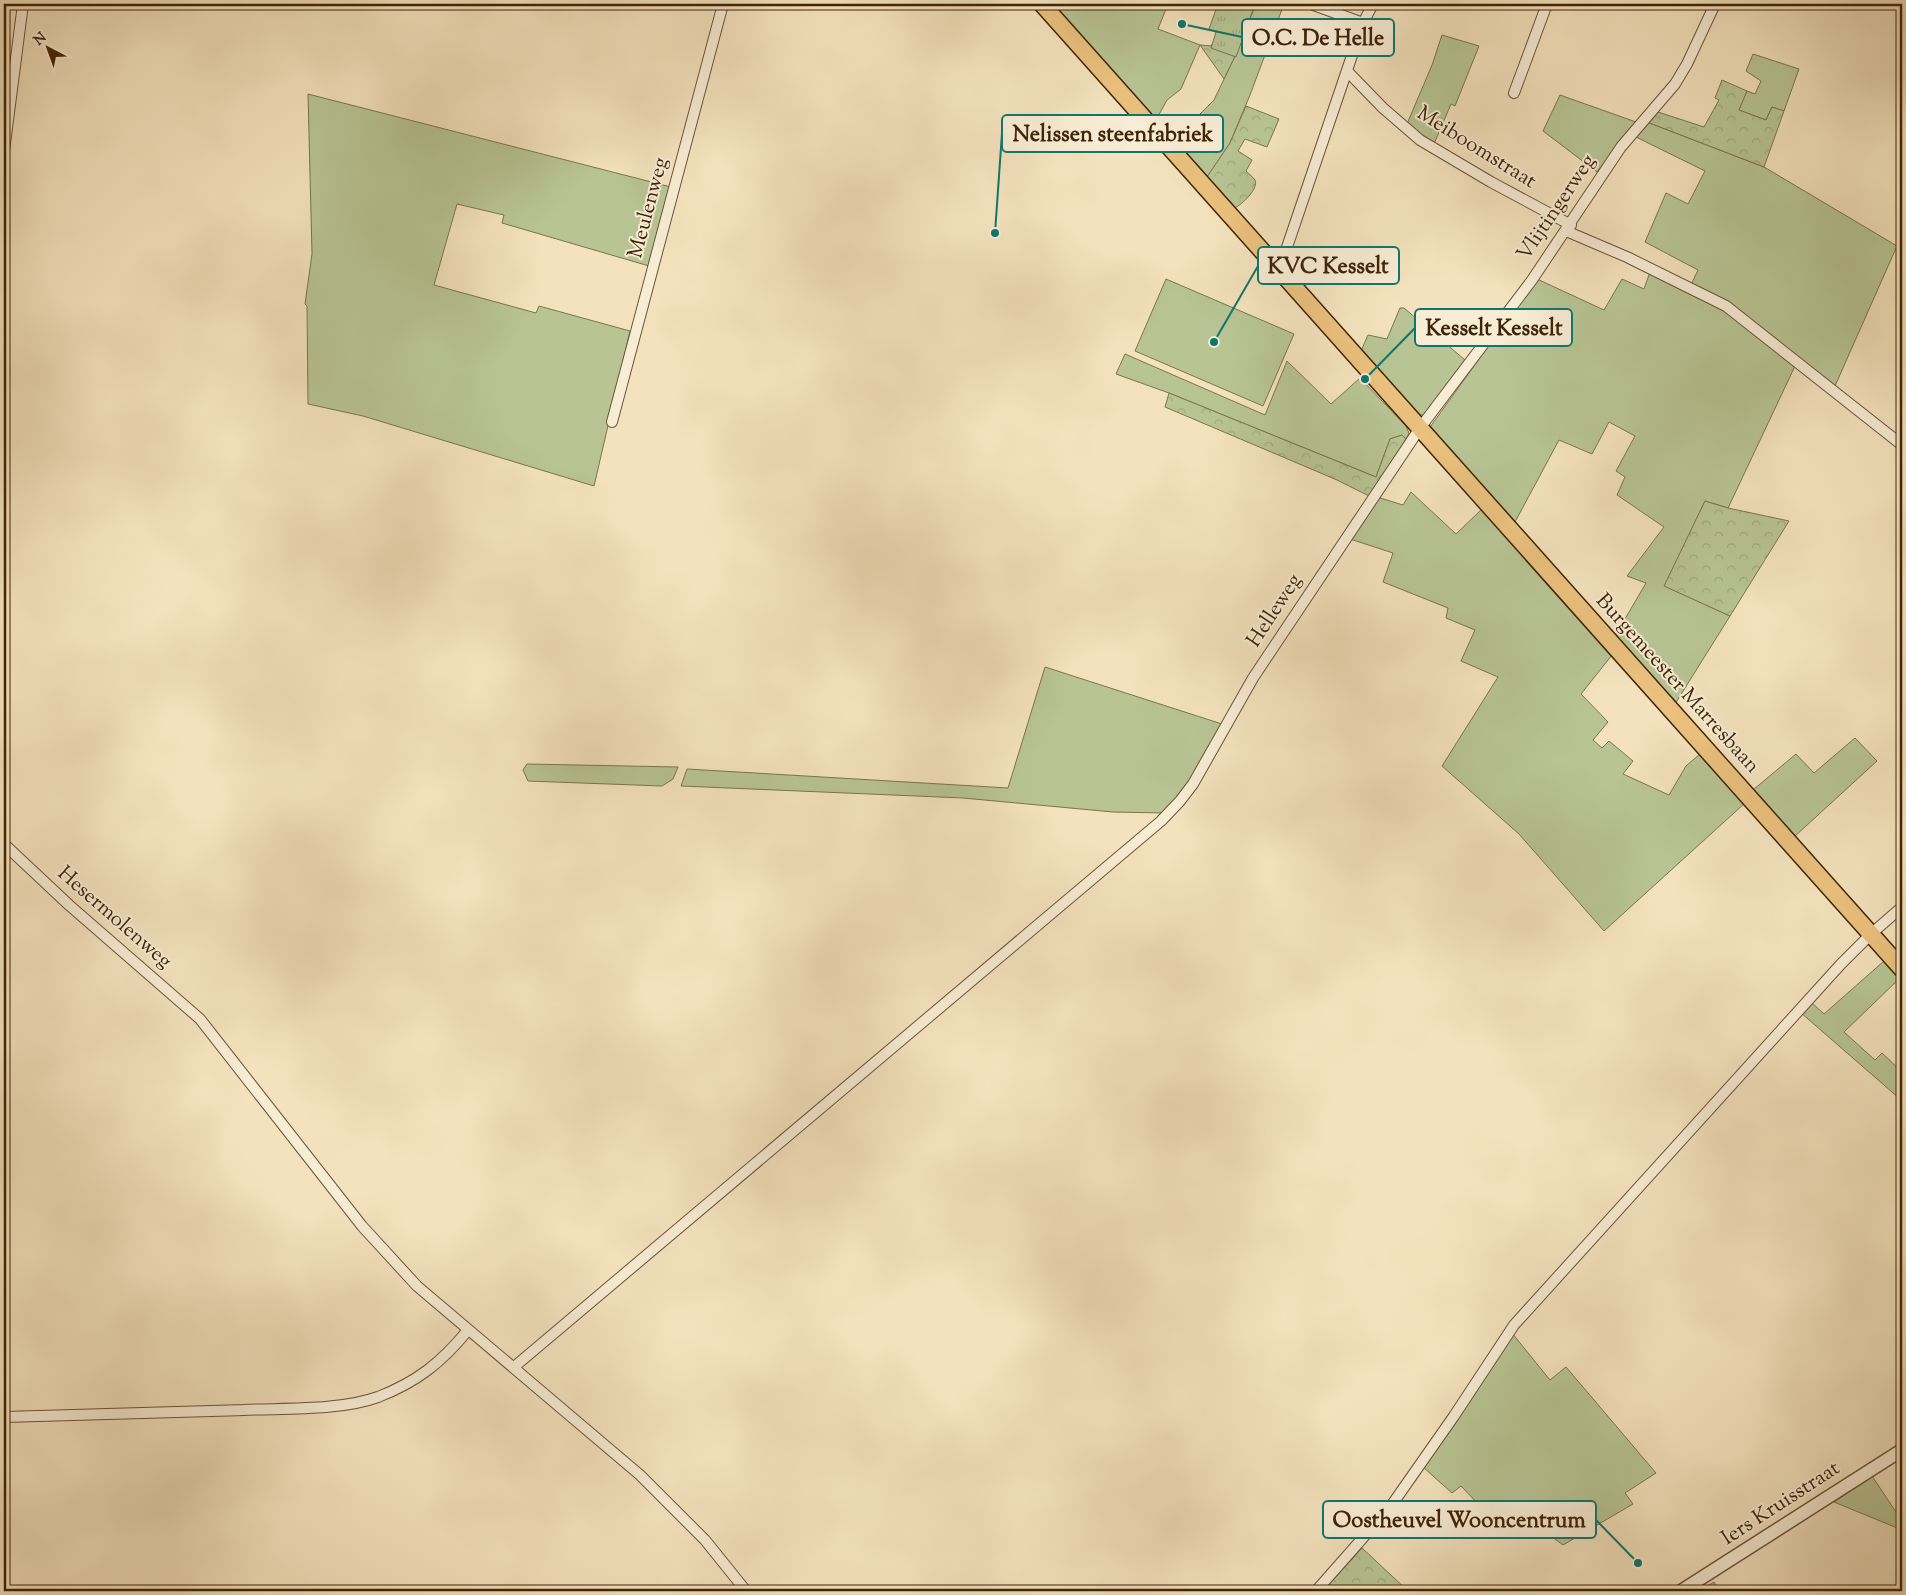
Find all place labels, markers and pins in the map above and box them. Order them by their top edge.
callout: O.C. De Helle [1242,19,1394,56]
callout: Nelissen steenfabriek [1002,115,1223,152]
callout: KVC Kesselt [1258,247,1399,284]
callout: Kesselt Kesselt [1415,309,1572,346]
callout: Oostheuvel Wooncentrum [1323,1501,1596,1538]

